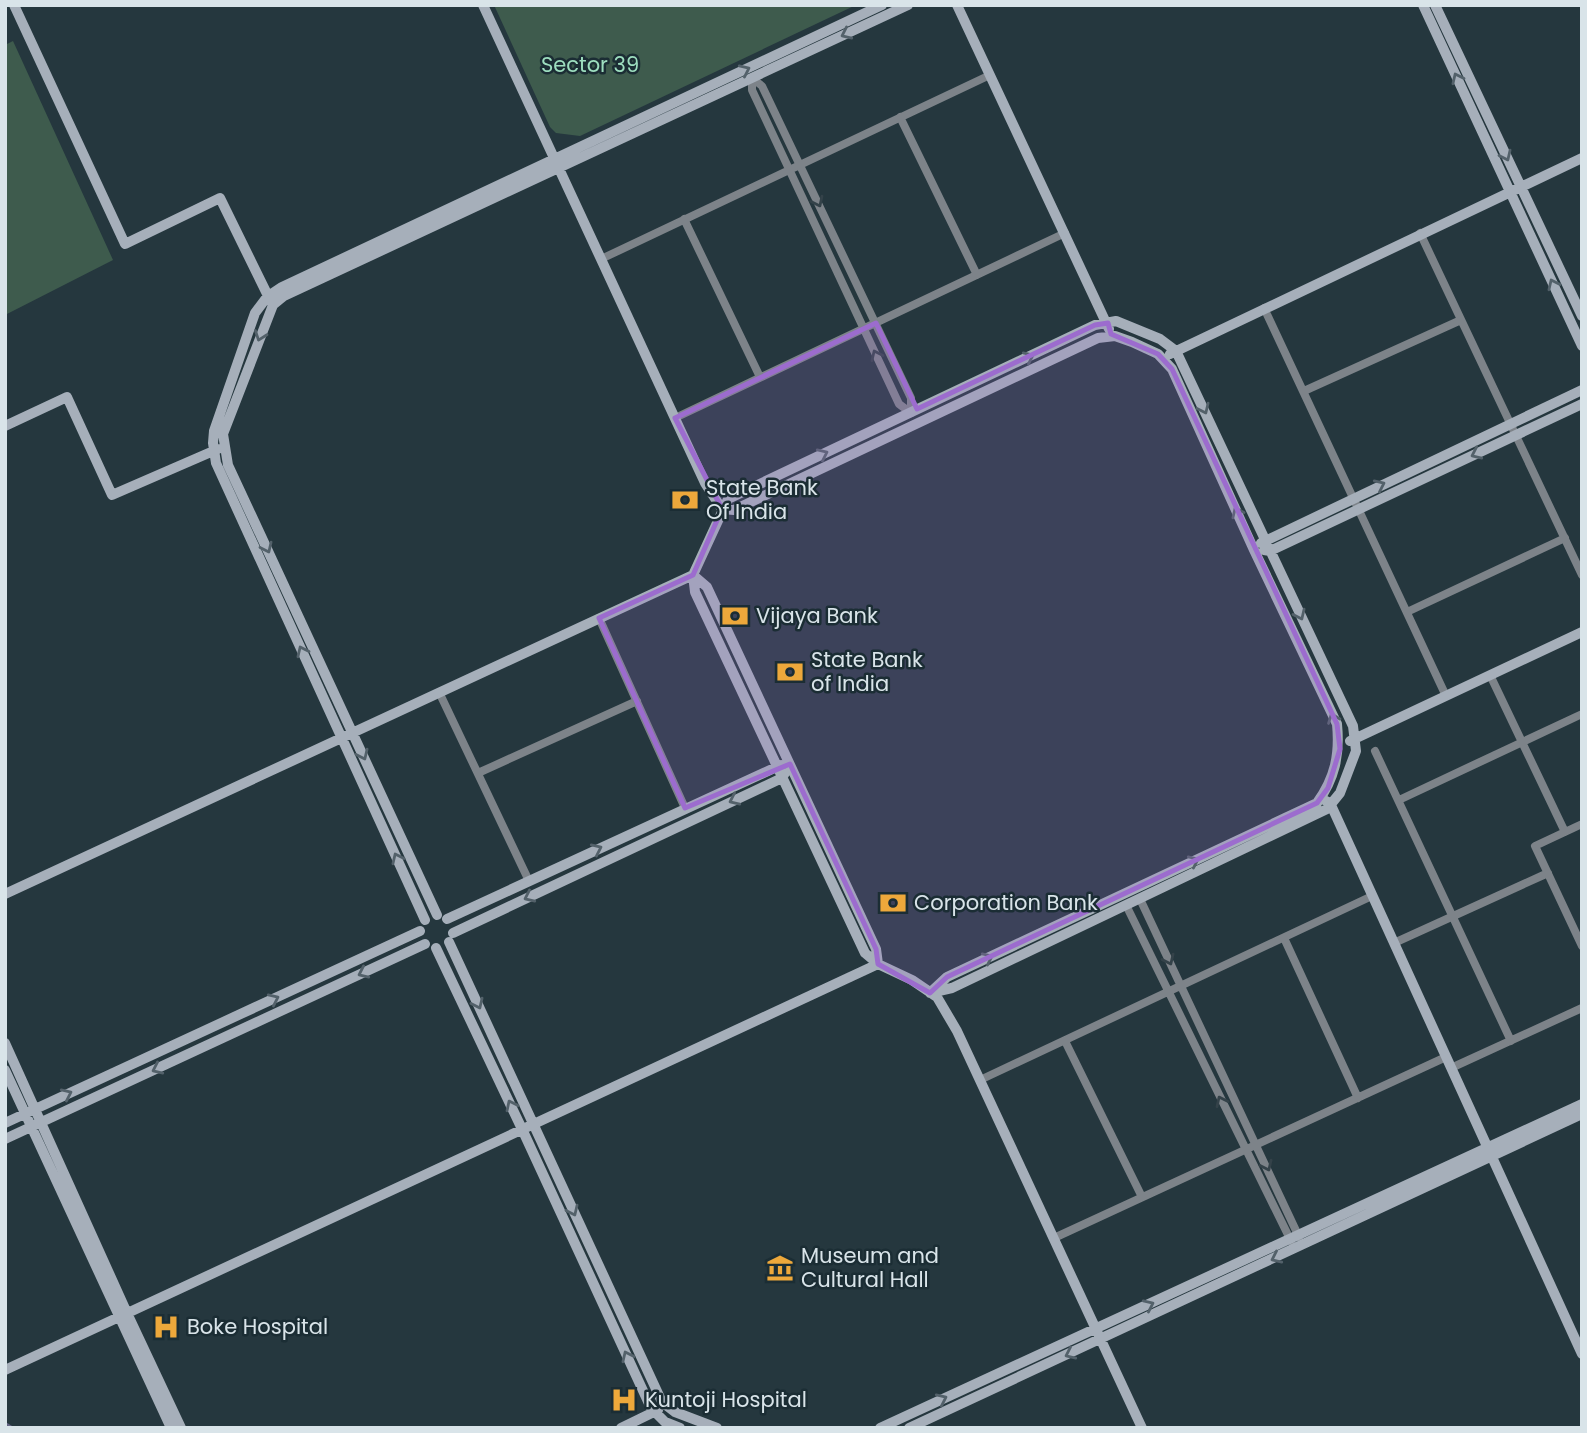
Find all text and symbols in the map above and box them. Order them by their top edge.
one-way arrow [841,26,853,40]
park label: Sector 39 [541,50,639,79]
one-way arrow [738,64,750,78]
one-way arrow [1451,73,1465,85]
one-way arrow [1498,149,1512,161]
one-way arrow [809,195,823,207]
one-way arrow [1547,279,1561,291]
one-way arrow [254,330,268,342]
one-way arrow [870,350,884,362]
one-way arrow [1022,351,1034,365]
one-way arrow [1196,402,1210,414]
one-way arrow [1471,446,1483,460]
one-way arrow [816,448,828,462]
place label: State Bank Of India [706,473,818,526]
one-way arrow [1373,480,1385,494]
bank icon: State Bank Of India [670,485,700,515]
one-way arrow [1231,507,1245,519]
one-way arrow [259,541,273,554]
bank icon: Vijaya Bank [720,601,750,631]
place label: Vijaya Bank [756,601,878,630]
one-way arrow [1292,608,1306,621]
place label: State Bank of India [811,645,923,698]
one-way arrow [296,646,310,658]
bank icon: State Bank of India [775,657,805,687]
one-way arrow [1328,713,1342,725]
one-way arrow [355,748,369,760]
one-way arrow [729,792,742,806]
one-way arrow [590,843,603,857]
one-way arrow [391,852,405,865]
one-way arrow [1187,855,1199,869]
bank icon: Corporation Bank [878,888,908,918]
place label: Corporation Bank [914,888,1098,917]
one-way arrow [523,889,536,903]
one-way arrow [981,952,993,966]
one-way arrow [1161,953,1175,966]
one-way arrow [358,965,371,979]
one-way arrow [266,993,279,1007]
one-way arrow [470,997,484,1009]
one-way arrow [152,1060,164,1074]
one-way arrow [60,1089,72,1103]
one-way arrow [1216,1096,1230,1108]
one-way arrow [505,1100,519,1113]
one-way arrow [1259,1159,1273,1171]
one-way arrow [565,1203,579,1216]
place label: Museum and Cultural Hall [801,1241,939,1294]
one-way arrow [1271,1249,1283,1263]
museum icon: Museum and Cultural Hall [765,1253,795,1283]
one-way arrow [1142,1299,1154,1313]
hospital icon: Boke Hospital [151,1312,181,1342]
place label: Boke Hospital [187,1312,328,1341]
one-way arrow [1065,1346,1077,1360]
one-way arrow [622,1351,636,1363]
hospital icon: Kuntoji Hospital [609,1385,639,1415]
place label: Kuntoji Hospital [645,1385,807,1414]
one-way arrow [935,1393,947,1407]

